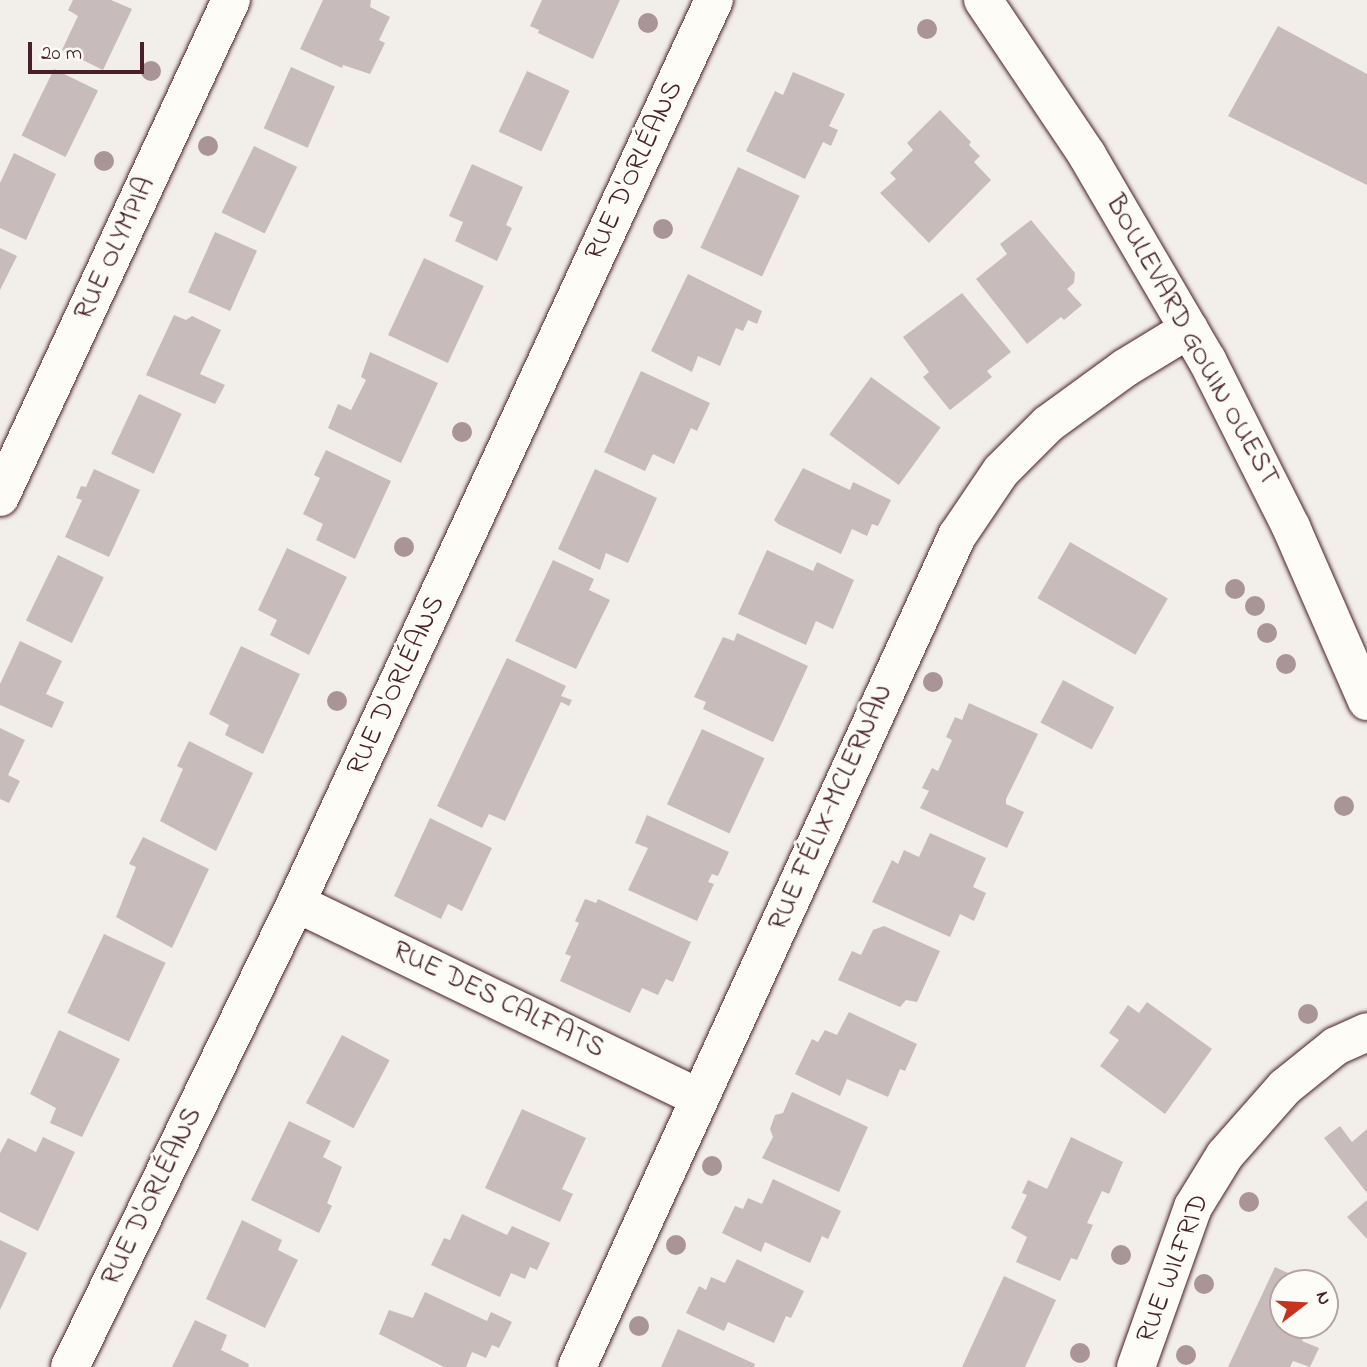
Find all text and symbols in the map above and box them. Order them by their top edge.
scale bar [32,28,147,72]
text: 20 m [41,39,82,69]
street label: RUE D'ORLÉANS [579,76,691,266]
street label: RUE OLYMPIA [68,172,164,326]
street label: BOULEVARD GOUIN OUEST [1097,189,1285,493]
street label: RUE D'ORLÉANS [341,591,453,781]
street label: RUE FÉLIX-MCLERNAN [763,680,901,936]
street label: RUE DES CALFATS [386,935,610,1067]
street label: RUE D'ORLÉANS [95,1102,211,1292]
street label: RUE WILFRID [1130,1190,1218,1348]
north arrow [1269,1269,1339,1339]
text: N [1308,1288,1337,1308]

